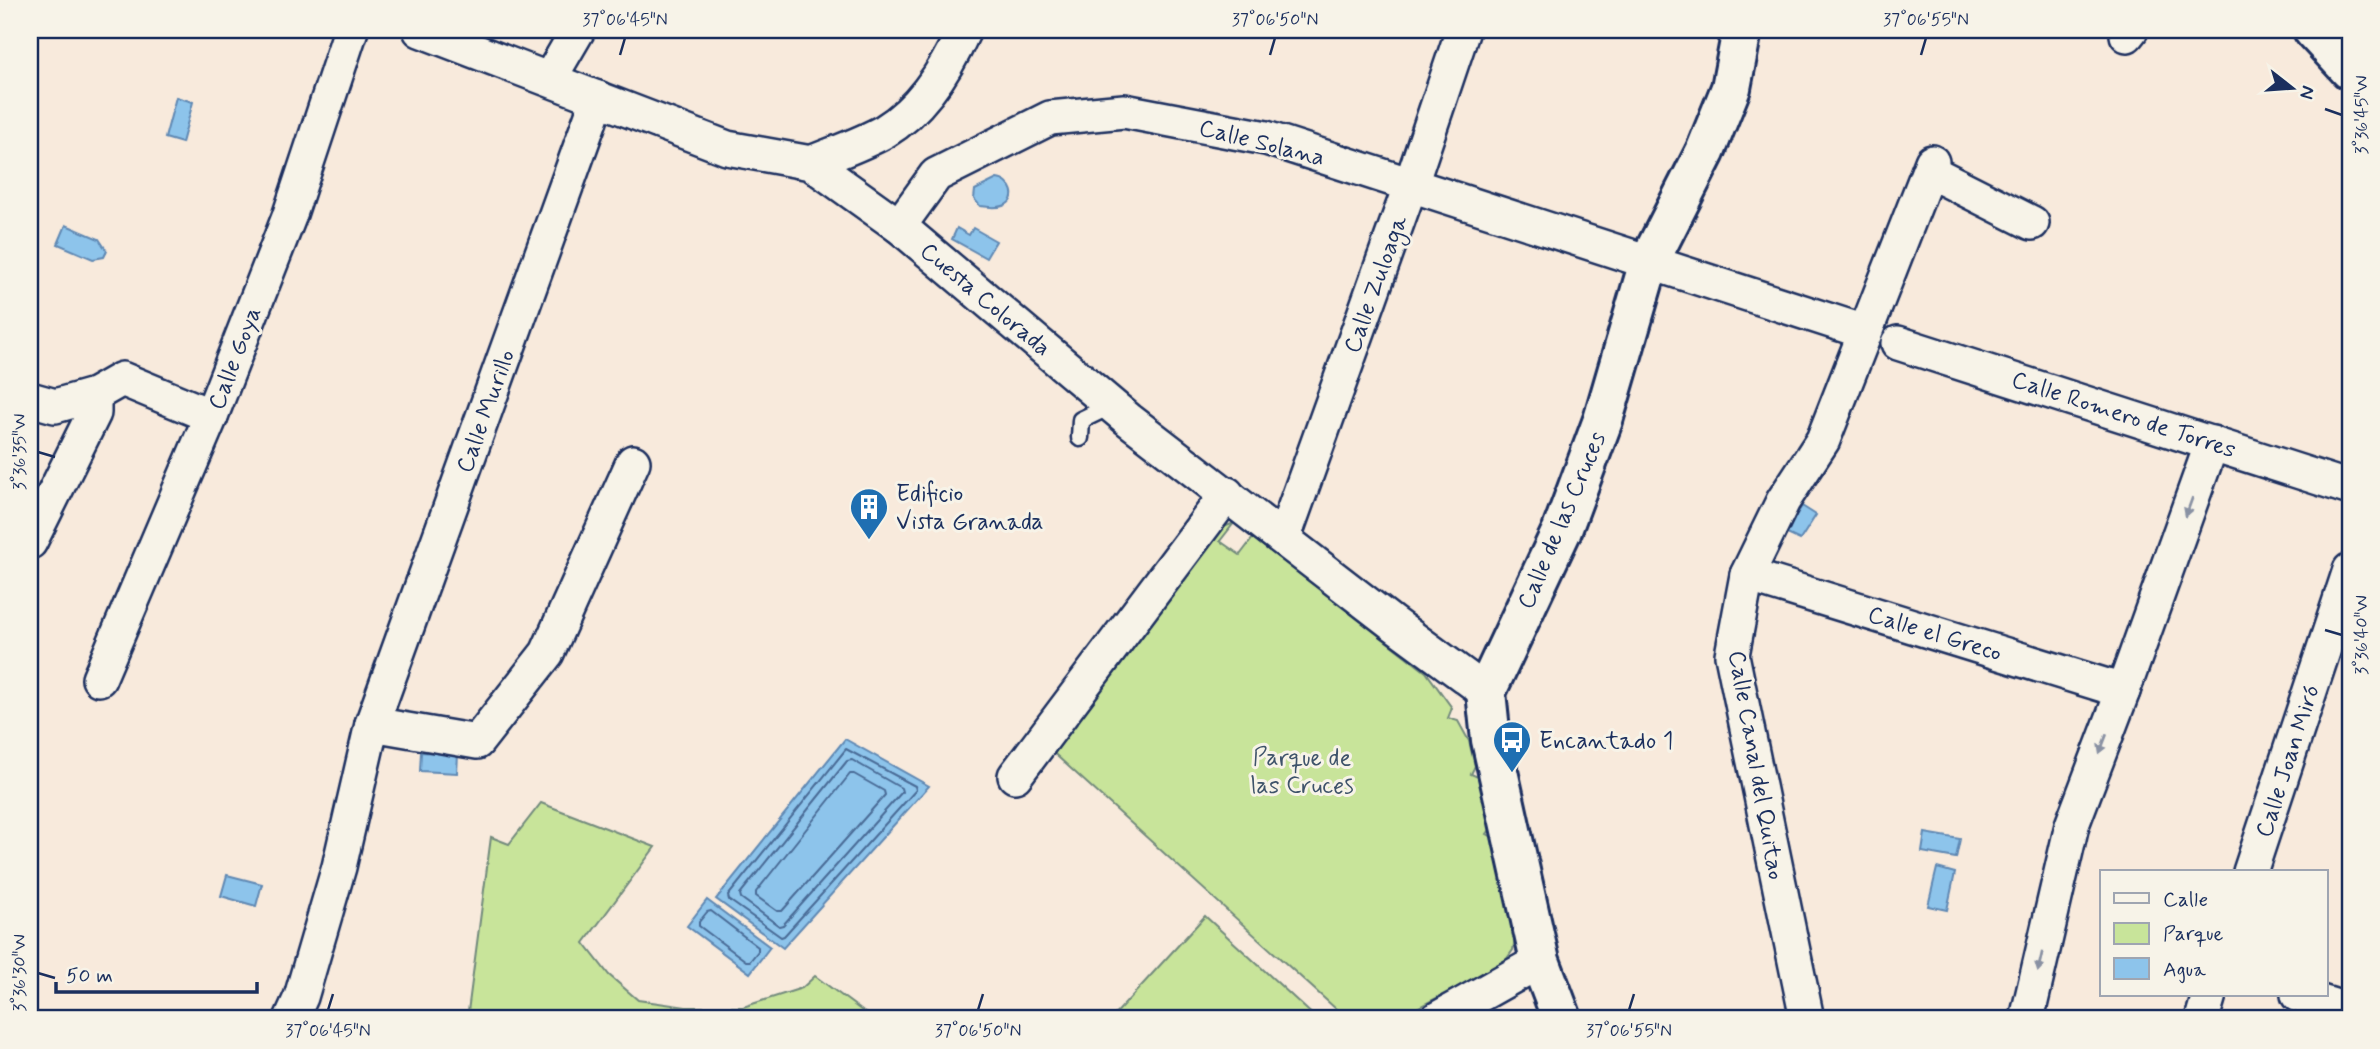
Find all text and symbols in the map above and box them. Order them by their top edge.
text: 37°06'45"N [582,8,668,32]
text: 37°06'50"N [1232,8,1318,32]
text: 37°06'55"N [1883,8,1969,32]
north arrow [2258,52,2328,122]
text: 3°36'45"W [2350,75,2374,155]
text: N [2293,83,2321,102]
street label: Calle Solana [1195,113,1328,174]
street label: Calle Zuloaga [1337,211,1418,358]
street label: Cuesta Colorada [913,236,1057,364]
street label: Calle Goya [202,303,269,414]
street label: Calle Murillo [450,346,523,477]
street label: Calle Romero de Torres [2007,365,2240,466]
text: 3°36'35"W [8,414,32,490]
street label: Calle de las Cruces [1511,427,1614,614]
place label: Edificio Vista Granada [896,479,1044,538]
building icon: Edificio Vista Granada [848,486,890,541]
one-way arrow [2183,497,2194,518]
text: 3°36'40"W [2350,595,2374,675]
street label: Calle el Greco [1864,599,2005,669]
street label: Calle Canal del Quitao [1720,648,1791,882]
street label: Calle Joan Miró [2249,681,2328,842]
bus stop icon: Encantado 1 [1491,719,1533,774]
place label: Encantado 1 [1539,726,1673,757]
one-way arrow [2097,734,2108,755]
park label: Parque de las Cruces [1250,743,1354,802]
legend [2100,870,2328,996]
text: Calle [2163,886,2208,914]
text: Parque [2163,920,2224,948]
text: 3°36'30"W [8,934,32,1012]
scale bar [56,951,257,995]
one-way arrow [2034,951,2045,973]
text: Agua [2163,956,2206,984]
text: 50 m [66,962,113,990]
text: 37°06'45"N [285,1019,371,1043]
text: 37°06'50"N [935,1019,1021,1043]
text: 37°06'55"N [1586,1019,1672,1043]

